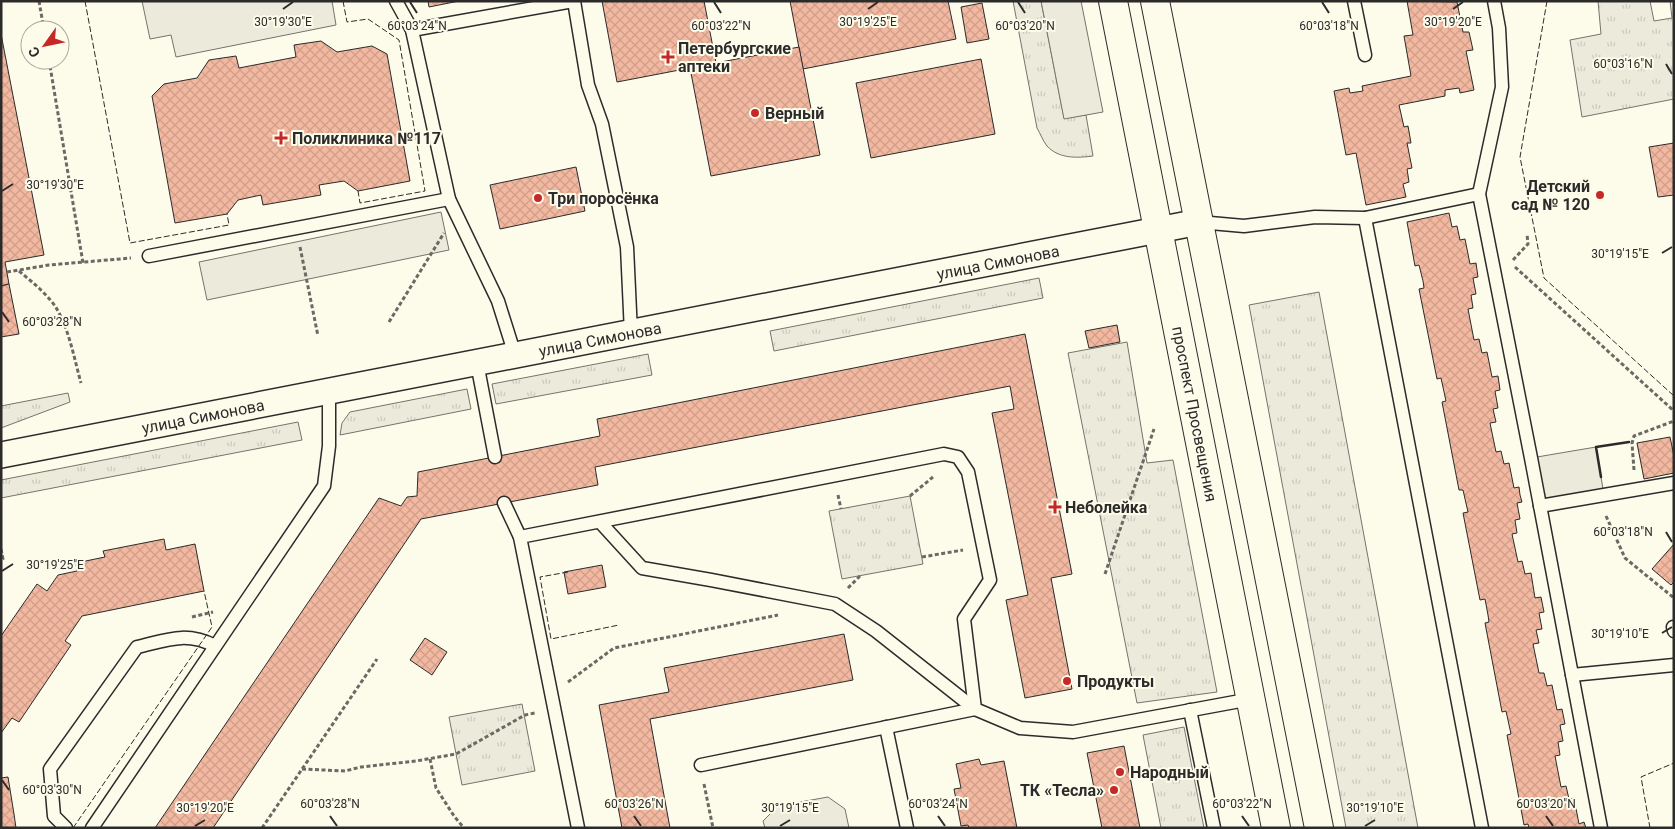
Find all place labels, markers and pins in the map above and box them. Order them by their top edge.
place label: Петербургские аптеки [678,39,791,76]
marker: Петербургские аптеки [662,51,674,63]
place label: Верный [765,104,824,123]
marker: Верный [749,107,761,119]
place label: Поликлиника №117 [292,129,441,148]
marker: Поликлиника №117 [274,131,288,145]
place label: Детский сад № 120 [1511,177,1590,214]
place label: Три поросёнка [548,189,659,208]
marker: Детский сад № 120 [1594,189,1606,201]
marker: Три поросёнка [532,192,544,204]
place label: Неболейка [1065,498,1148,517]
marker: Неболейка [1049,501,1061,513]
place label: Продукты [1077,672,1154,691]
marker: Продукты [1061,675,1073,687]
place label: Народный [1130,763,1209,782]
marker: Народный [1114,766,1126,778]
place label: ТК «Тесла» [1020,781,1104,800]
marker: ТК «Тесла» [1108,784,1120,796]

